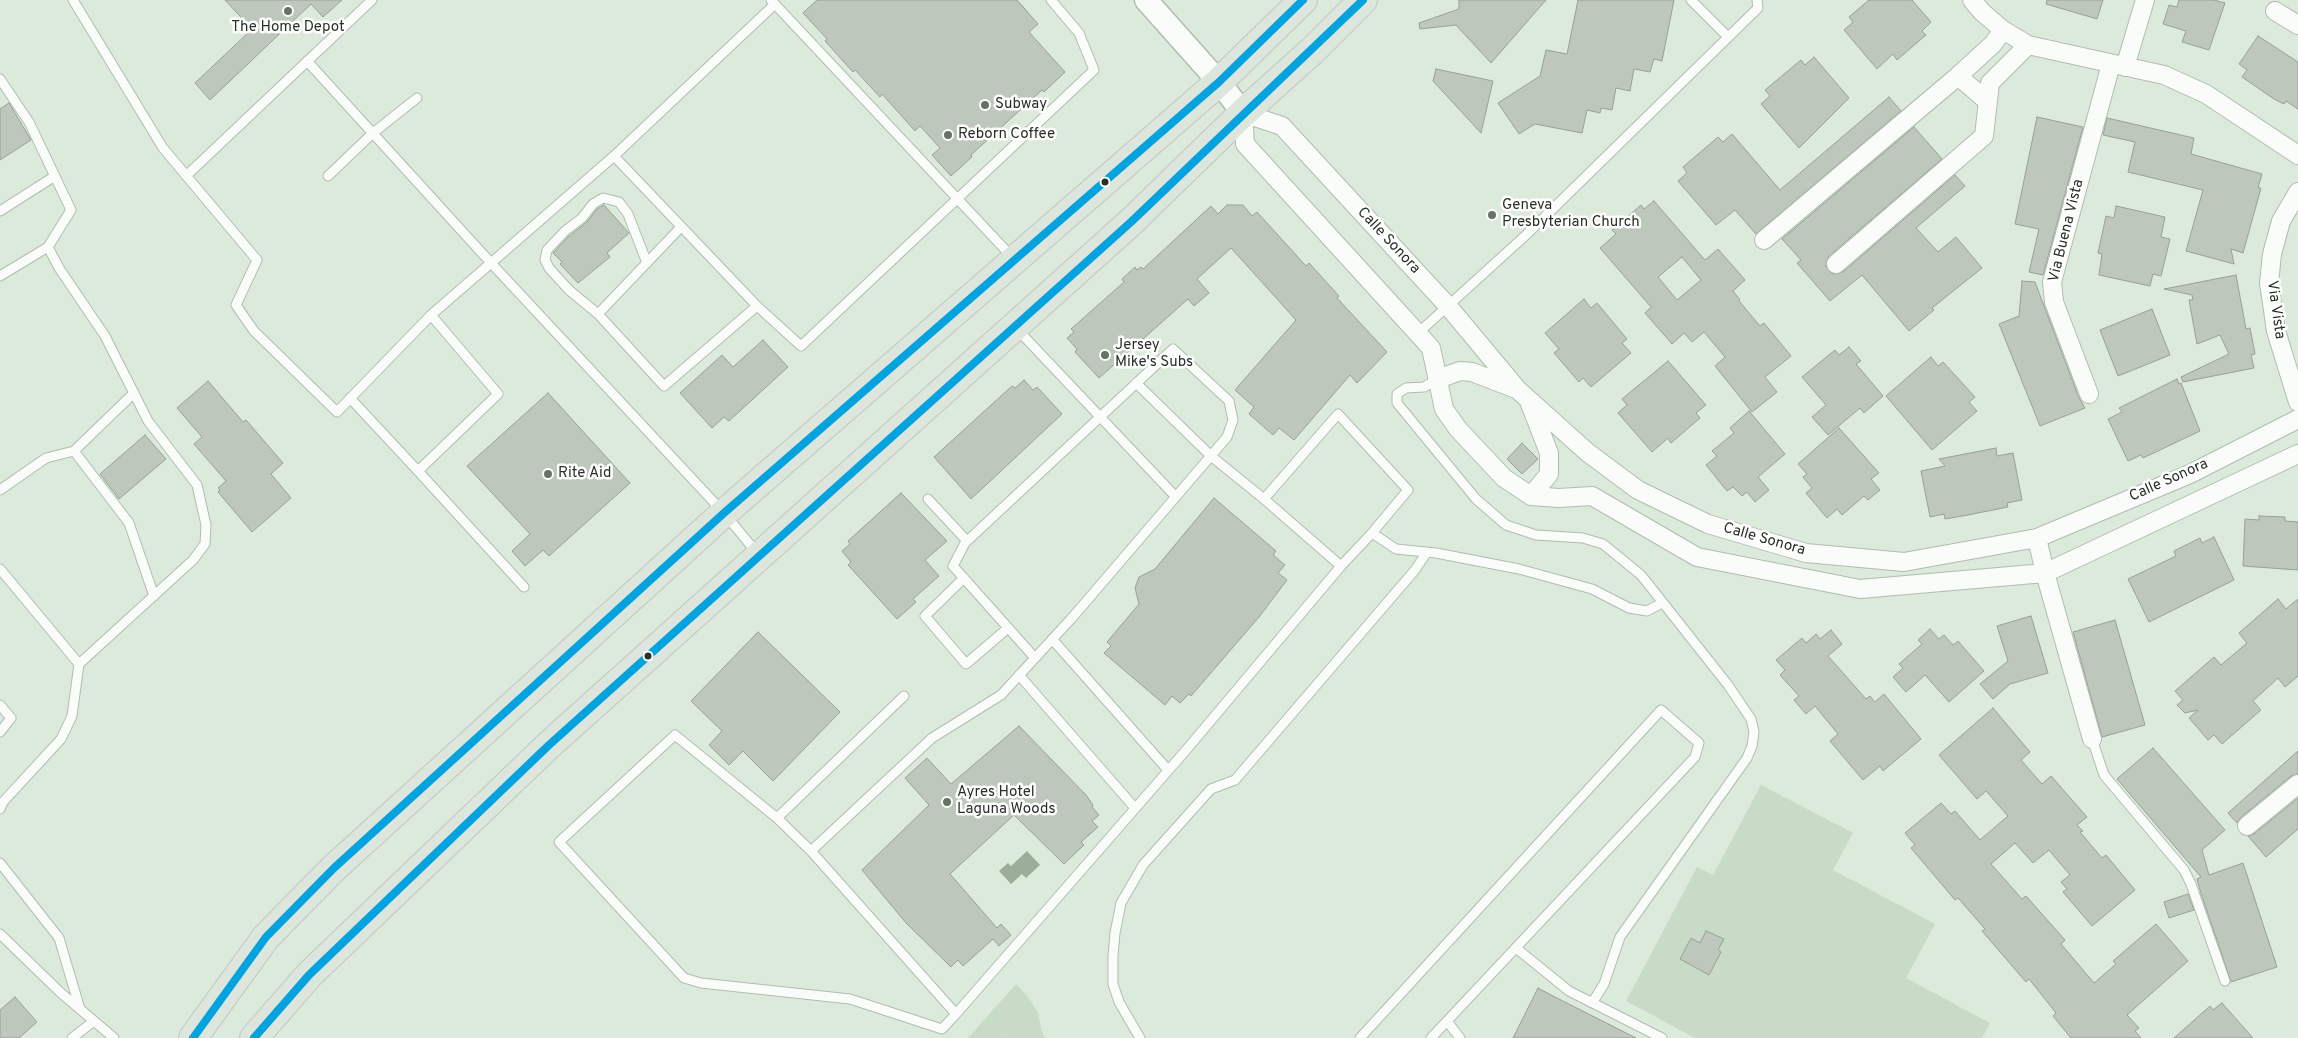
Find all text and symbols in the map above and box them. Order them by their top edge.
marker: The Home Depot [282,5,294,17]
place label: The Home Depot [231,19,345,37]
place label: Subway [995,96,1047,114]
marker: Subway [979,99,991,111]
place label: Reborn Coffee [958,126,1055,144]
marker: Reborn Coffee [942,129,954,141]
unlabelled marker [1100,177,1110,187]
street label: Via Buena Vista [2046,178,2088,284]
place label: Geneva Presbyterian Church [1502,197,1640,232]
street label: Calle Sonora [1353,204,1423,278]
marker: Geneva Presbyterian Church [1486,209,1498,221]
street label: Via Vista [2262,280,2288,340]
place label: Jersey Mike's Subs [1115,337,1193,372]
marker: Jersey Mike's Subs [1099,349,1111,361]
street label: Calle Sonora [2127,456,2211,506]
place label: Rite Aid [558,465,611,483]
marker: Rite Aid [542,468,554,480]
street label: Calle Sonora [1721,520,1807,560]
unlabelled marker [643,651,653,661]
place label: Ayres Hotel Laguna Woods [957,784,1055,819]
marker: Ayres Hotel Laguna Woods [941,796,953,808]

